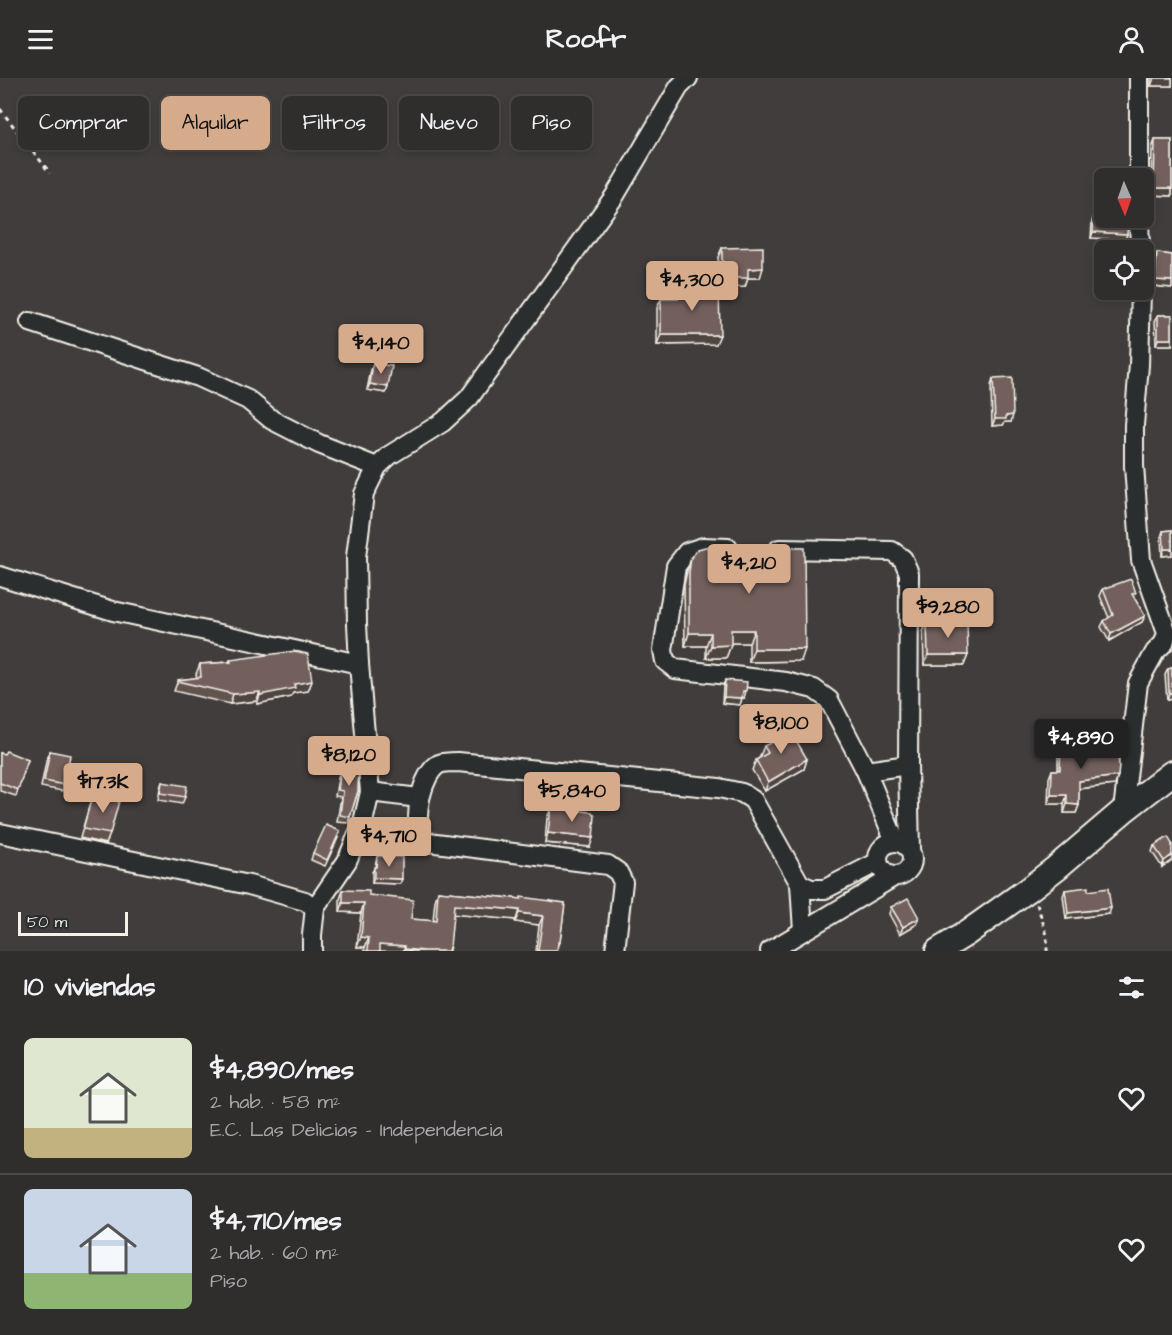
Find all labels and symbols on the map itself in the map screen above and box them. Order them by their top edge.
north arrow [1094,168,1154,228]
pin: $4,300 [643,261,741,312]
pin: $4,140 [332,324,430,375]
pin: $4,210 [700,544,798,595]
pin: $9,280 [899,588,997,639]
pin: $8,100 [732,704,830,755]
pin: $4,890 [1032,719,1130,770]
pin: $8,120 [300,736,398,787]
pin: $17.3K [54,763,152,814]
pin: $5,840 [523,772,621,823]
pin: $4,710 [340,817,438,868]
scale bar [18,909,128,936]

